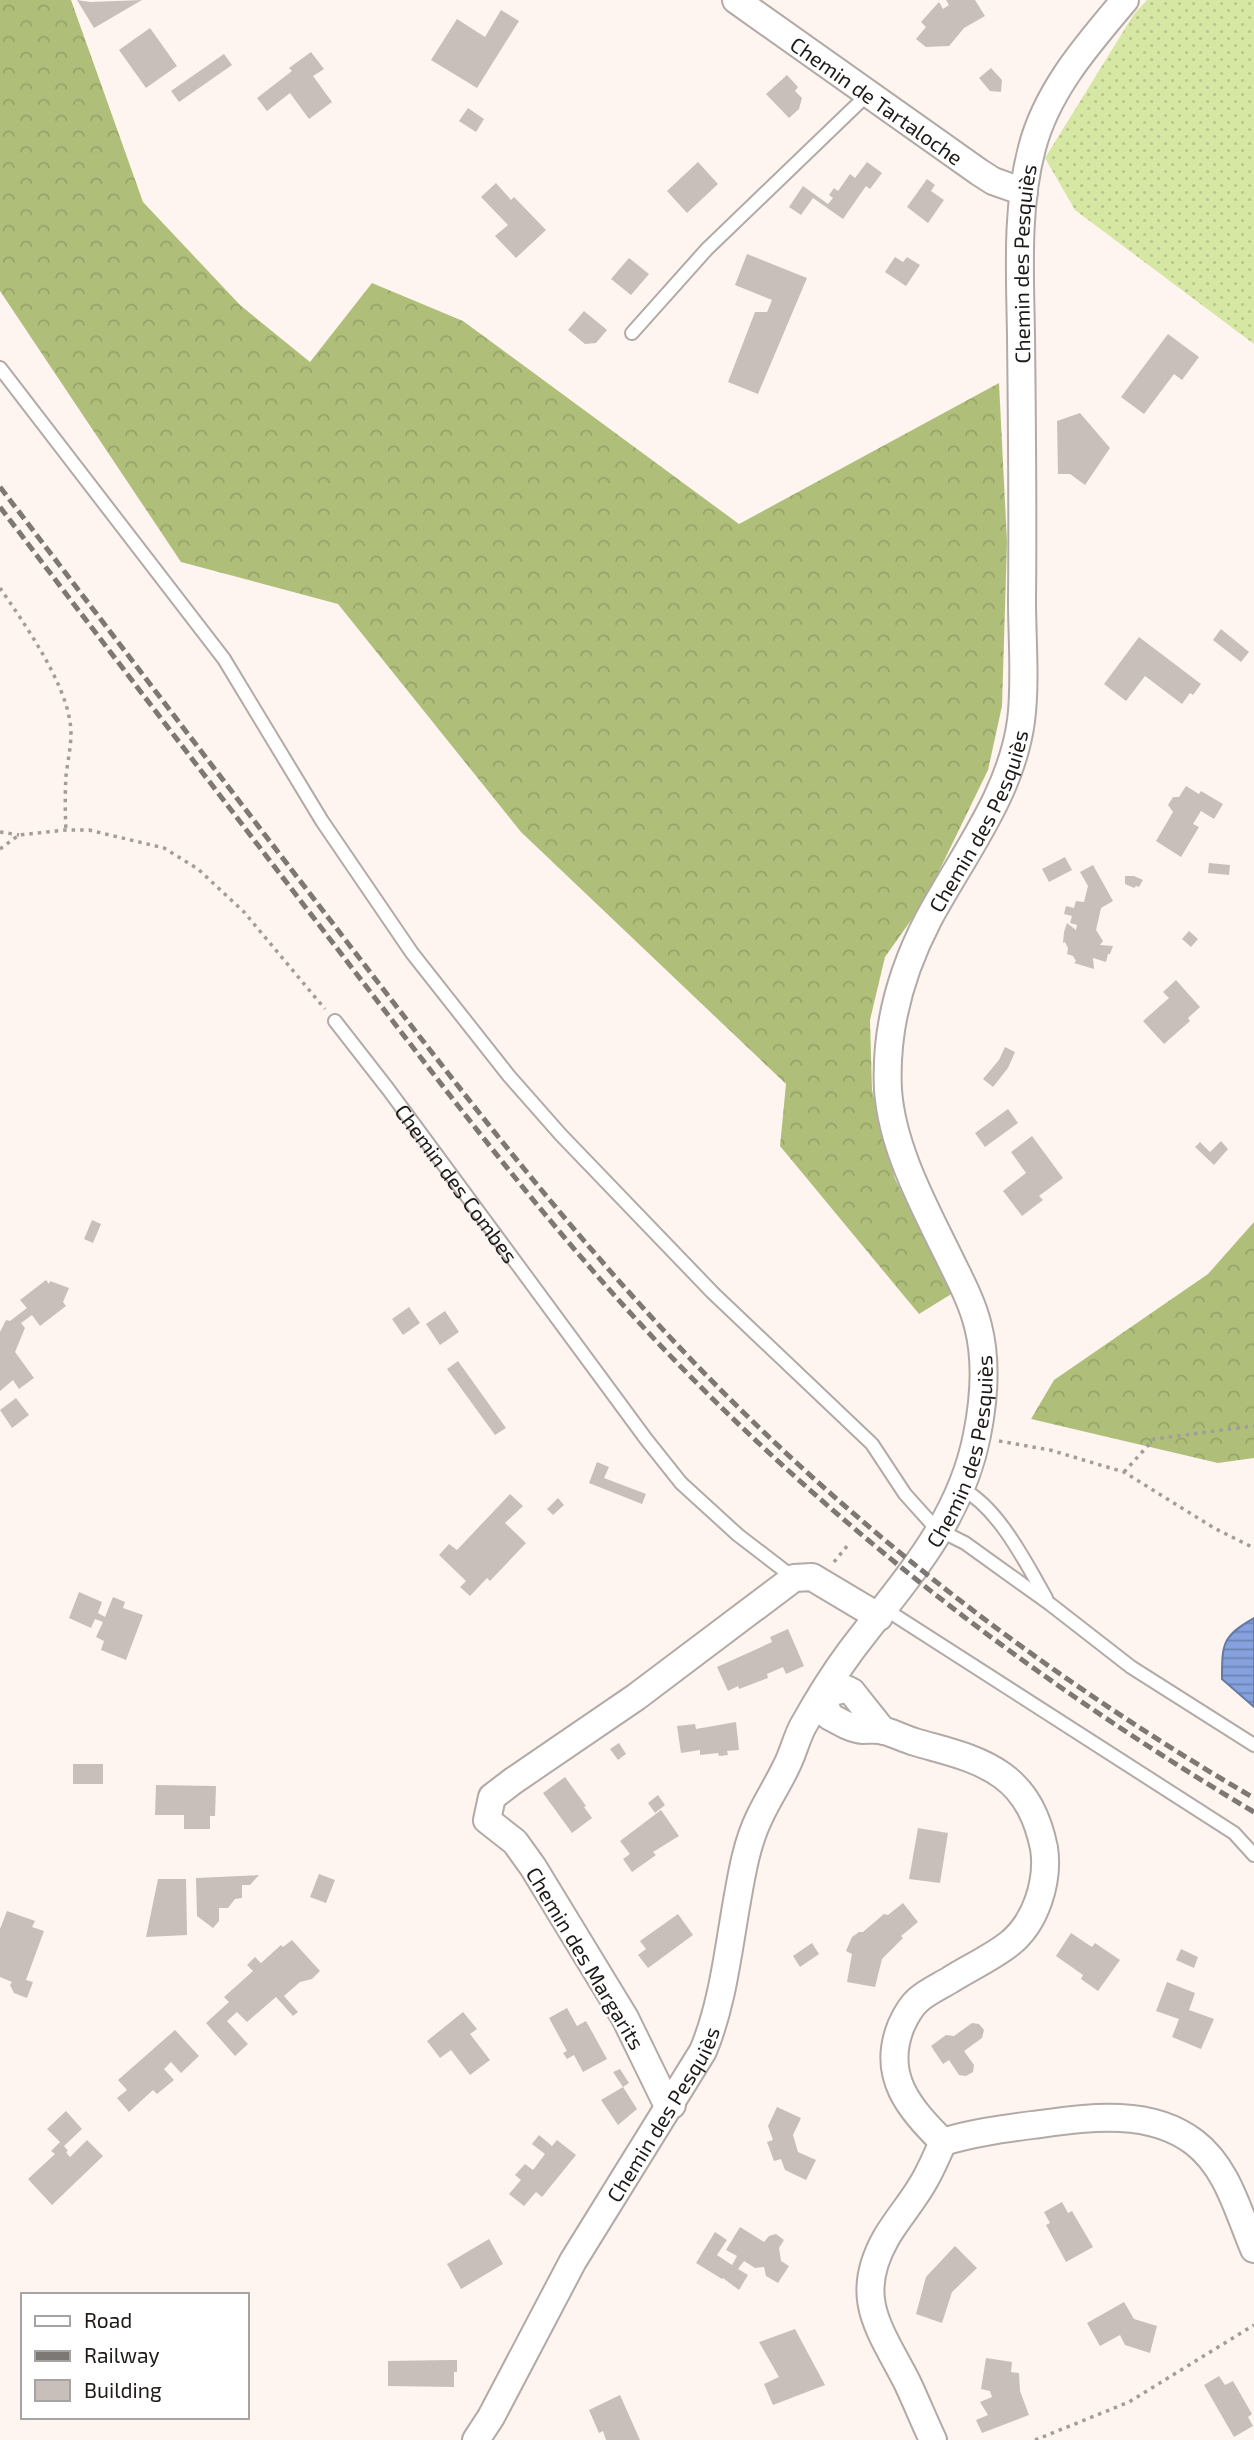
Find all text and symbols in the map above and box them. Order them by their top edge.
street label: Chemin de Tartaloche [786,30,968,169]
street label: Chemin des Pesquiès [1007,162,1040,364]
street label: Chemin des Pesquiès [923,728,1032,916]
street label: Chemin des Combes [391,1099,524,1267]
street label: Chemin des Pesquiès [920,1355,996,1551]
street label: Chemin des Margarits [522,1862,650,2054]
street label: Chemin des Pesquiès [600,2023,724,2206]
legend [21,2293,248,2419]
text: Road [84,2307,132,2332]
text: Railway [84,2342,160,2367]
text: Building [84,2377,162,2402]

